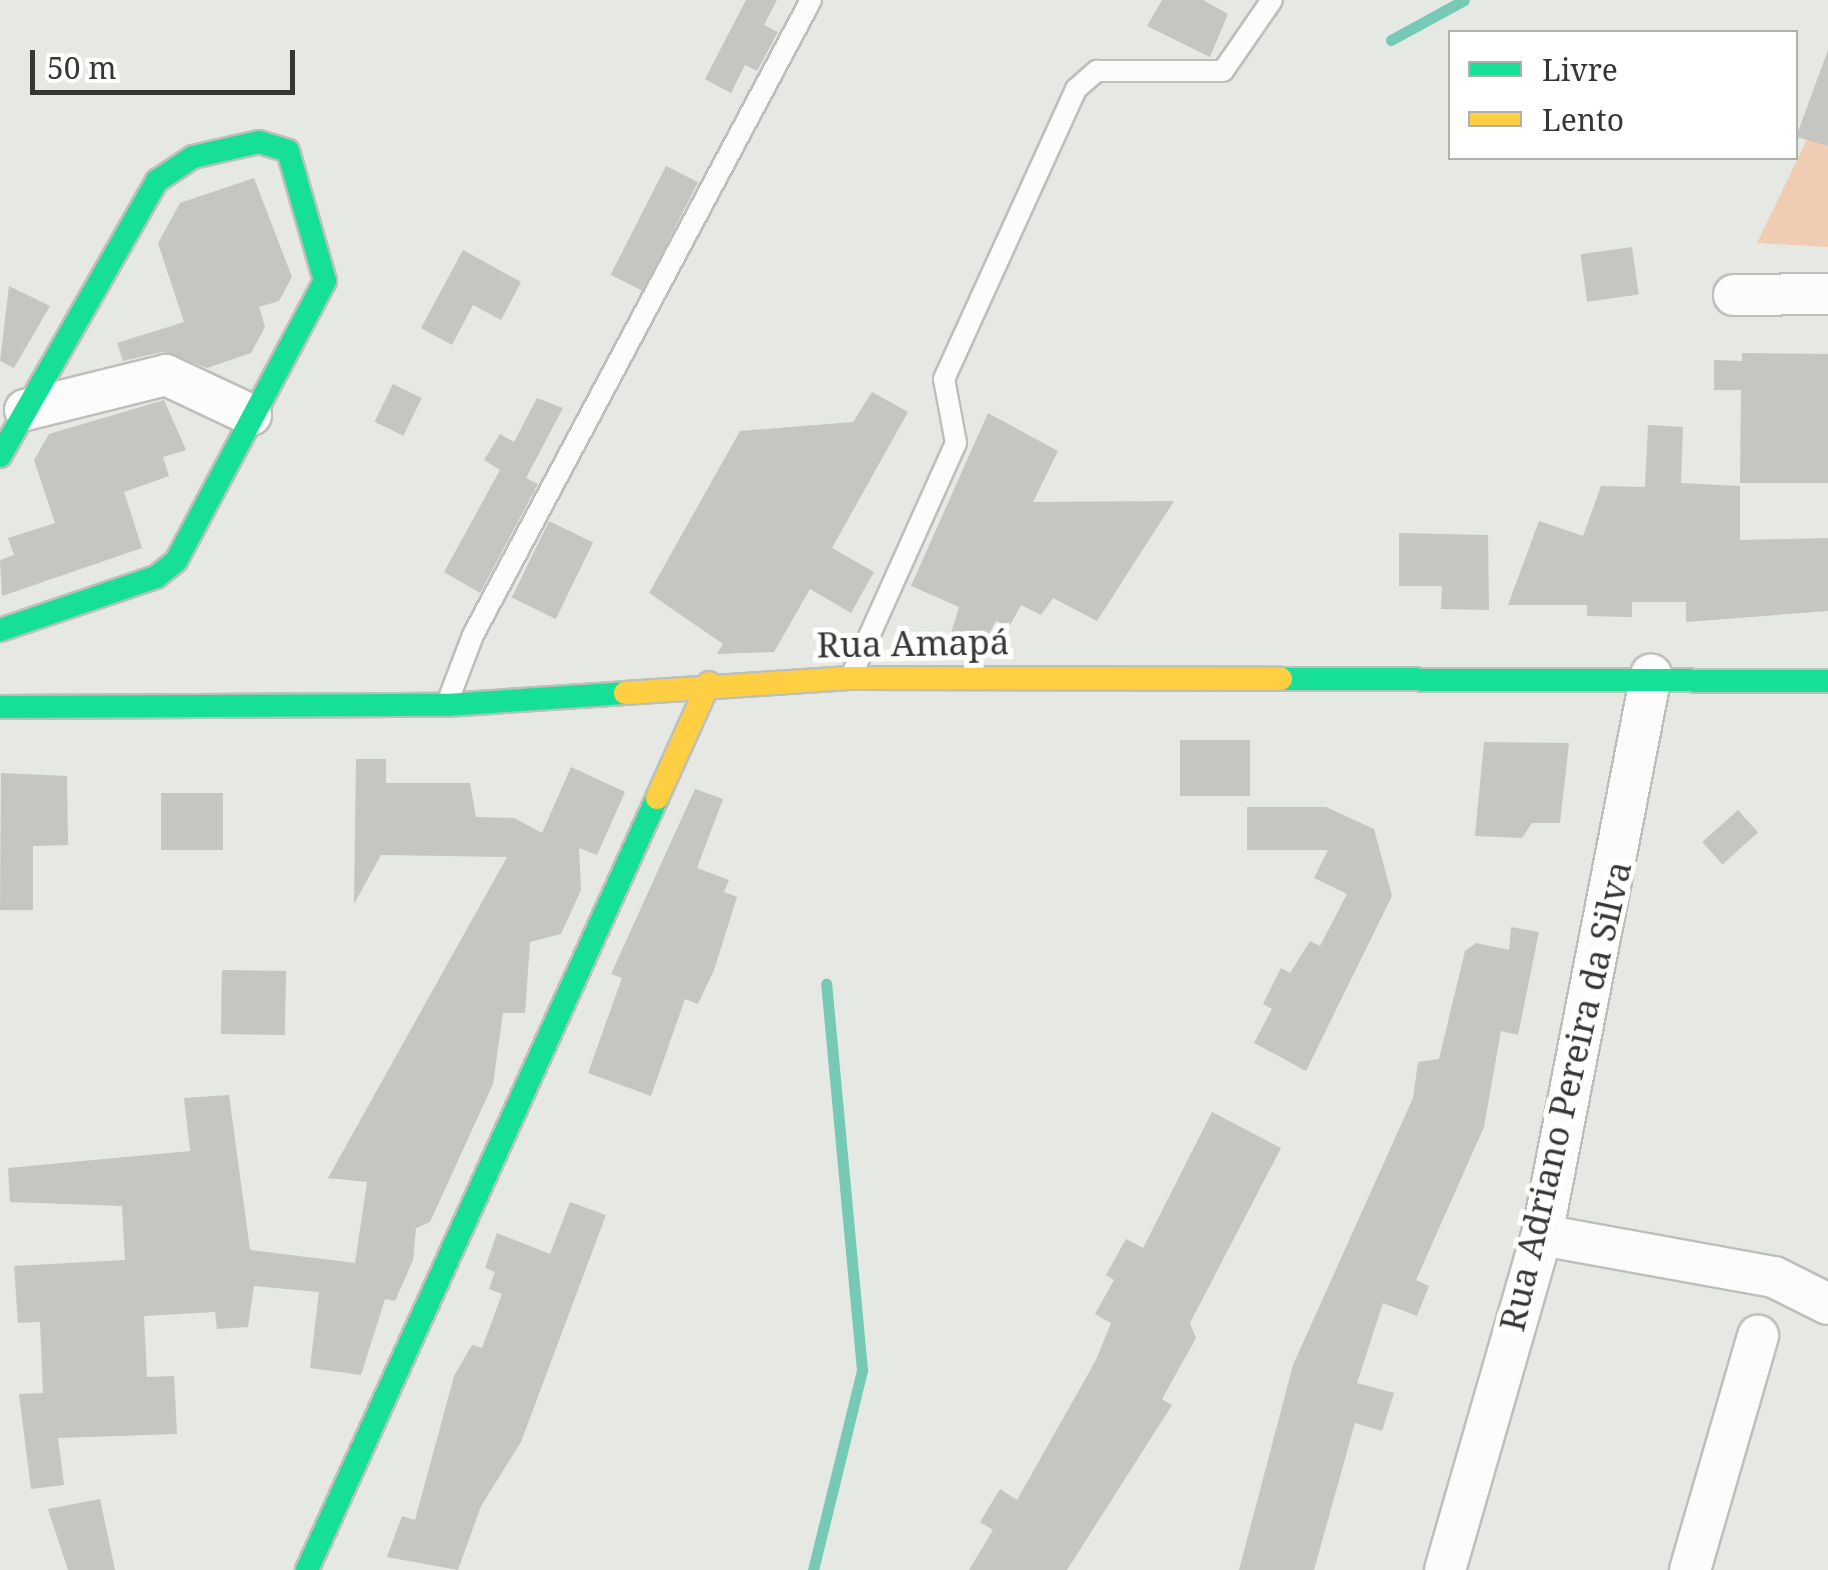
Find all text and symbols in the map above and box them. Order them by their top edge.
scale bar [35,30,300,92]
legend [1448,30,1798,160]
text: 50 m [47,47,117,88]
text: Livre [1542,49,1618,90]
text: Lento [1542,99,1624,140]
street label: Rua Amapá [816,620,1010,666]
street label: Rua Adriano Pereira da Silva [1490,857,1640,1335]

